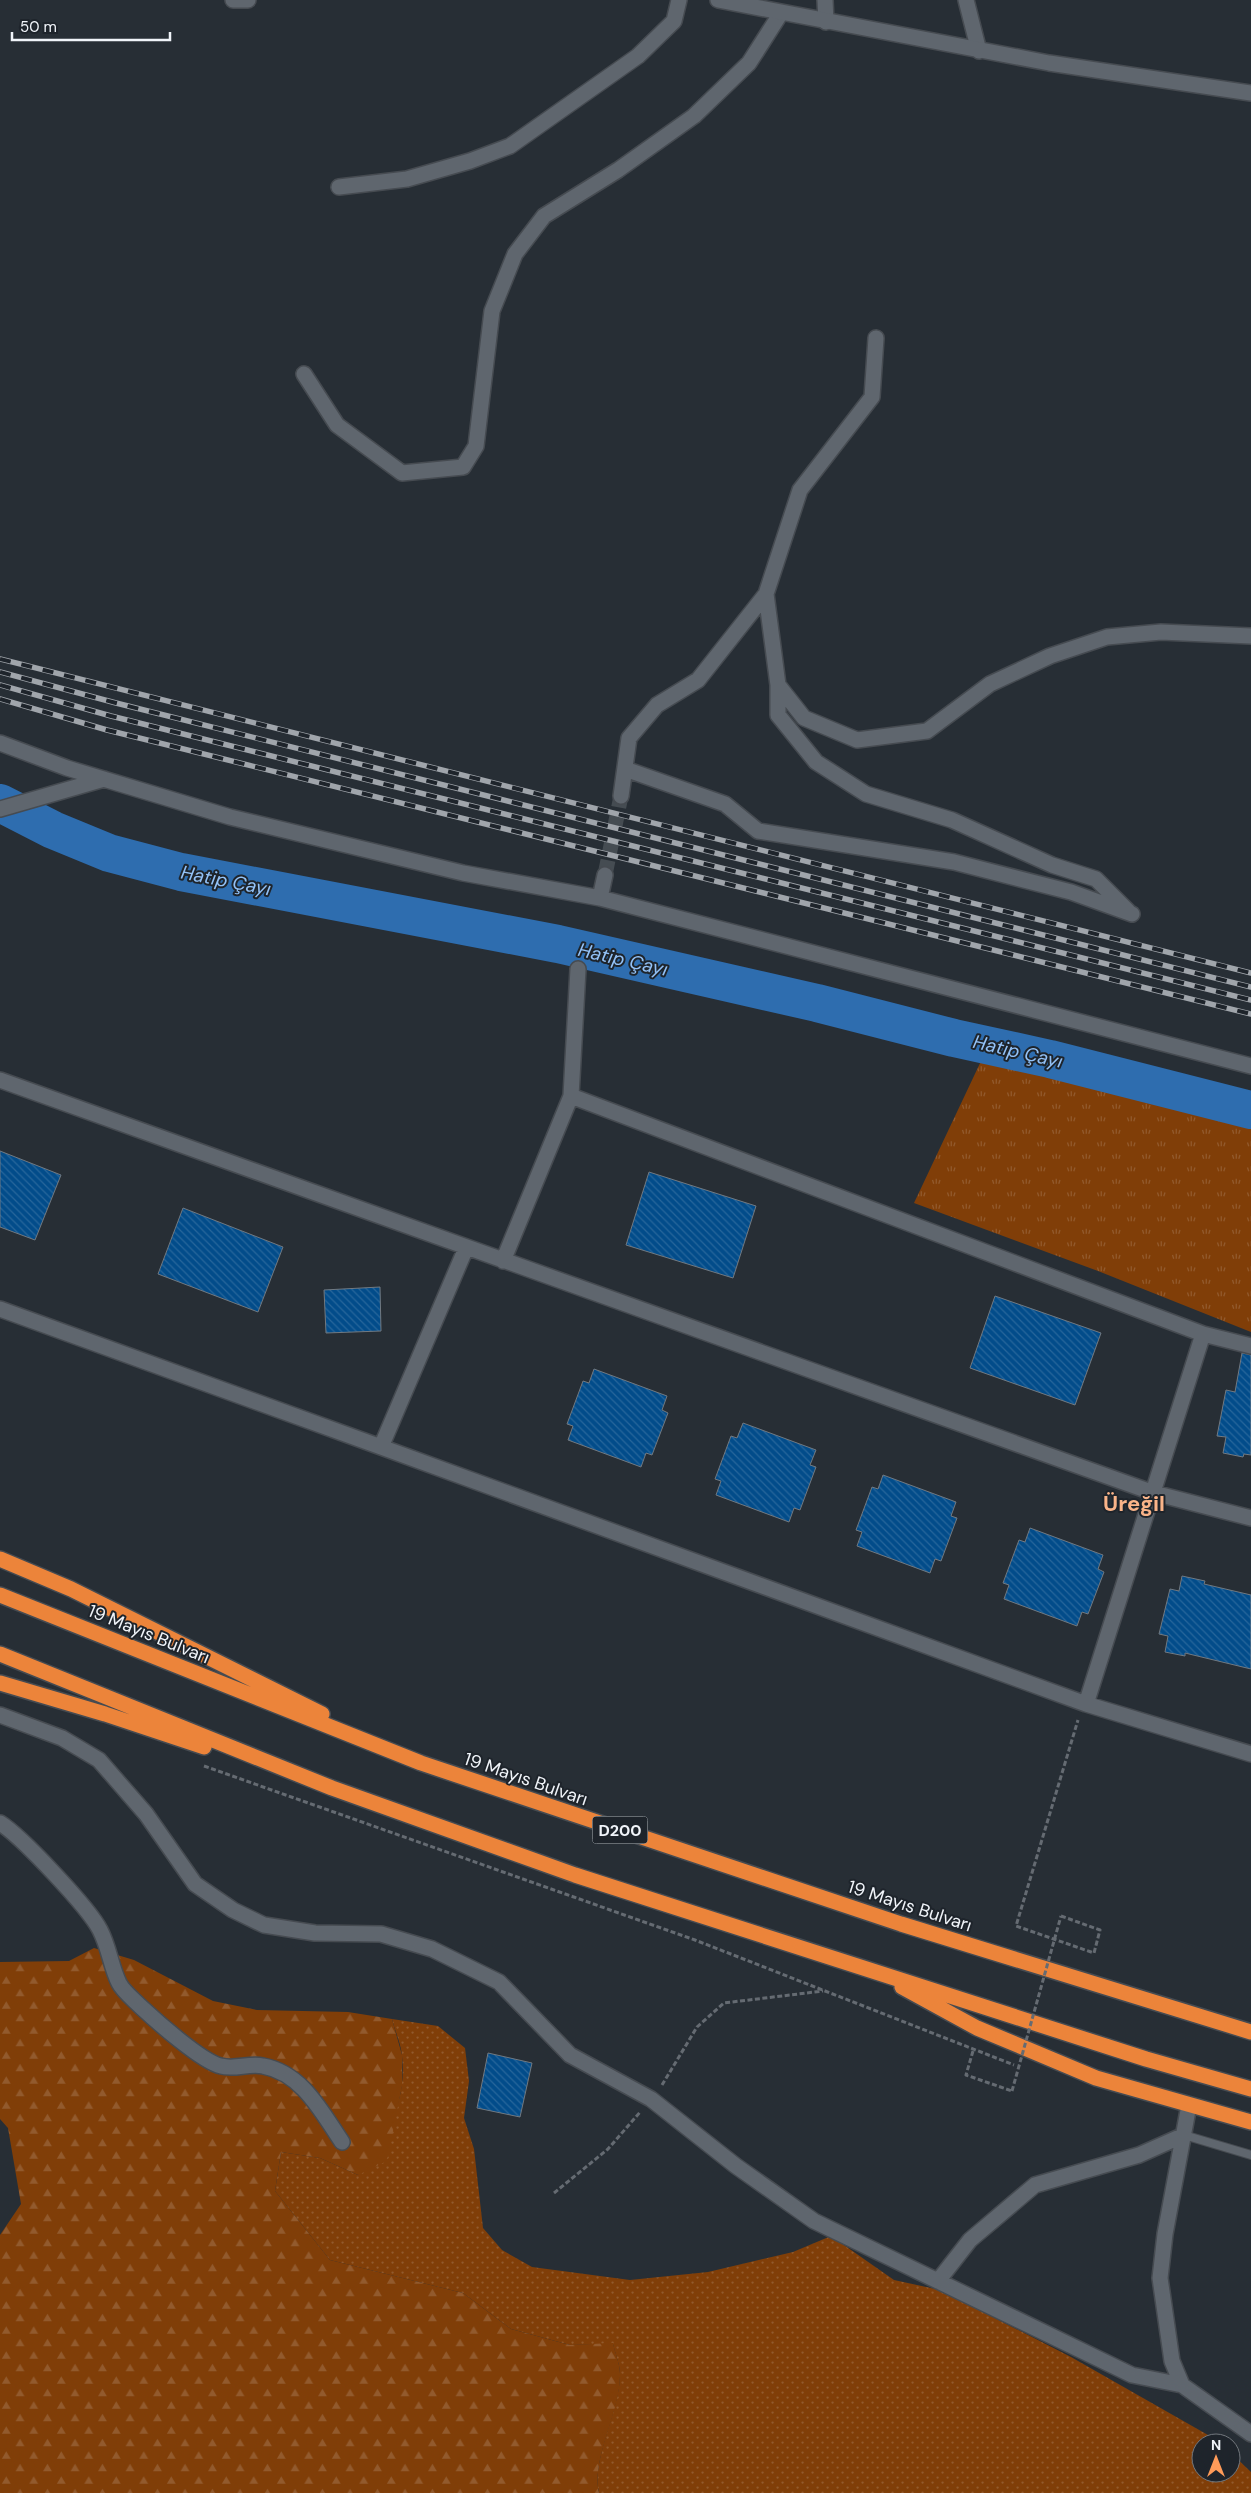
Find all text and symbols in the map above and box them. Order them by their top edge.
scale bar [12,10,170,42]
text: 50 m [20,17,57,37]
water label: Hatip Çayı [179,860,273,901]
water label: Hatip Çayı [576,937,670,982]
water label: Hatip Çayı [971,1029,1065,1074]
district label: Üreğil [1103,1489,1165,1518]
street label: 19 Mayıs Bulvarı [85,1599,213,1669]
street label: 19 Mayıs Bulvarı [461,1747,591,1811]
road number: D200 [592,1816,648,1844]
street label: 19 Mayıs Bulvarı [845,1875,975,1937]
north arrow [1191,2433,1241,2483]
text: N [1211,2436,1221,2454]

